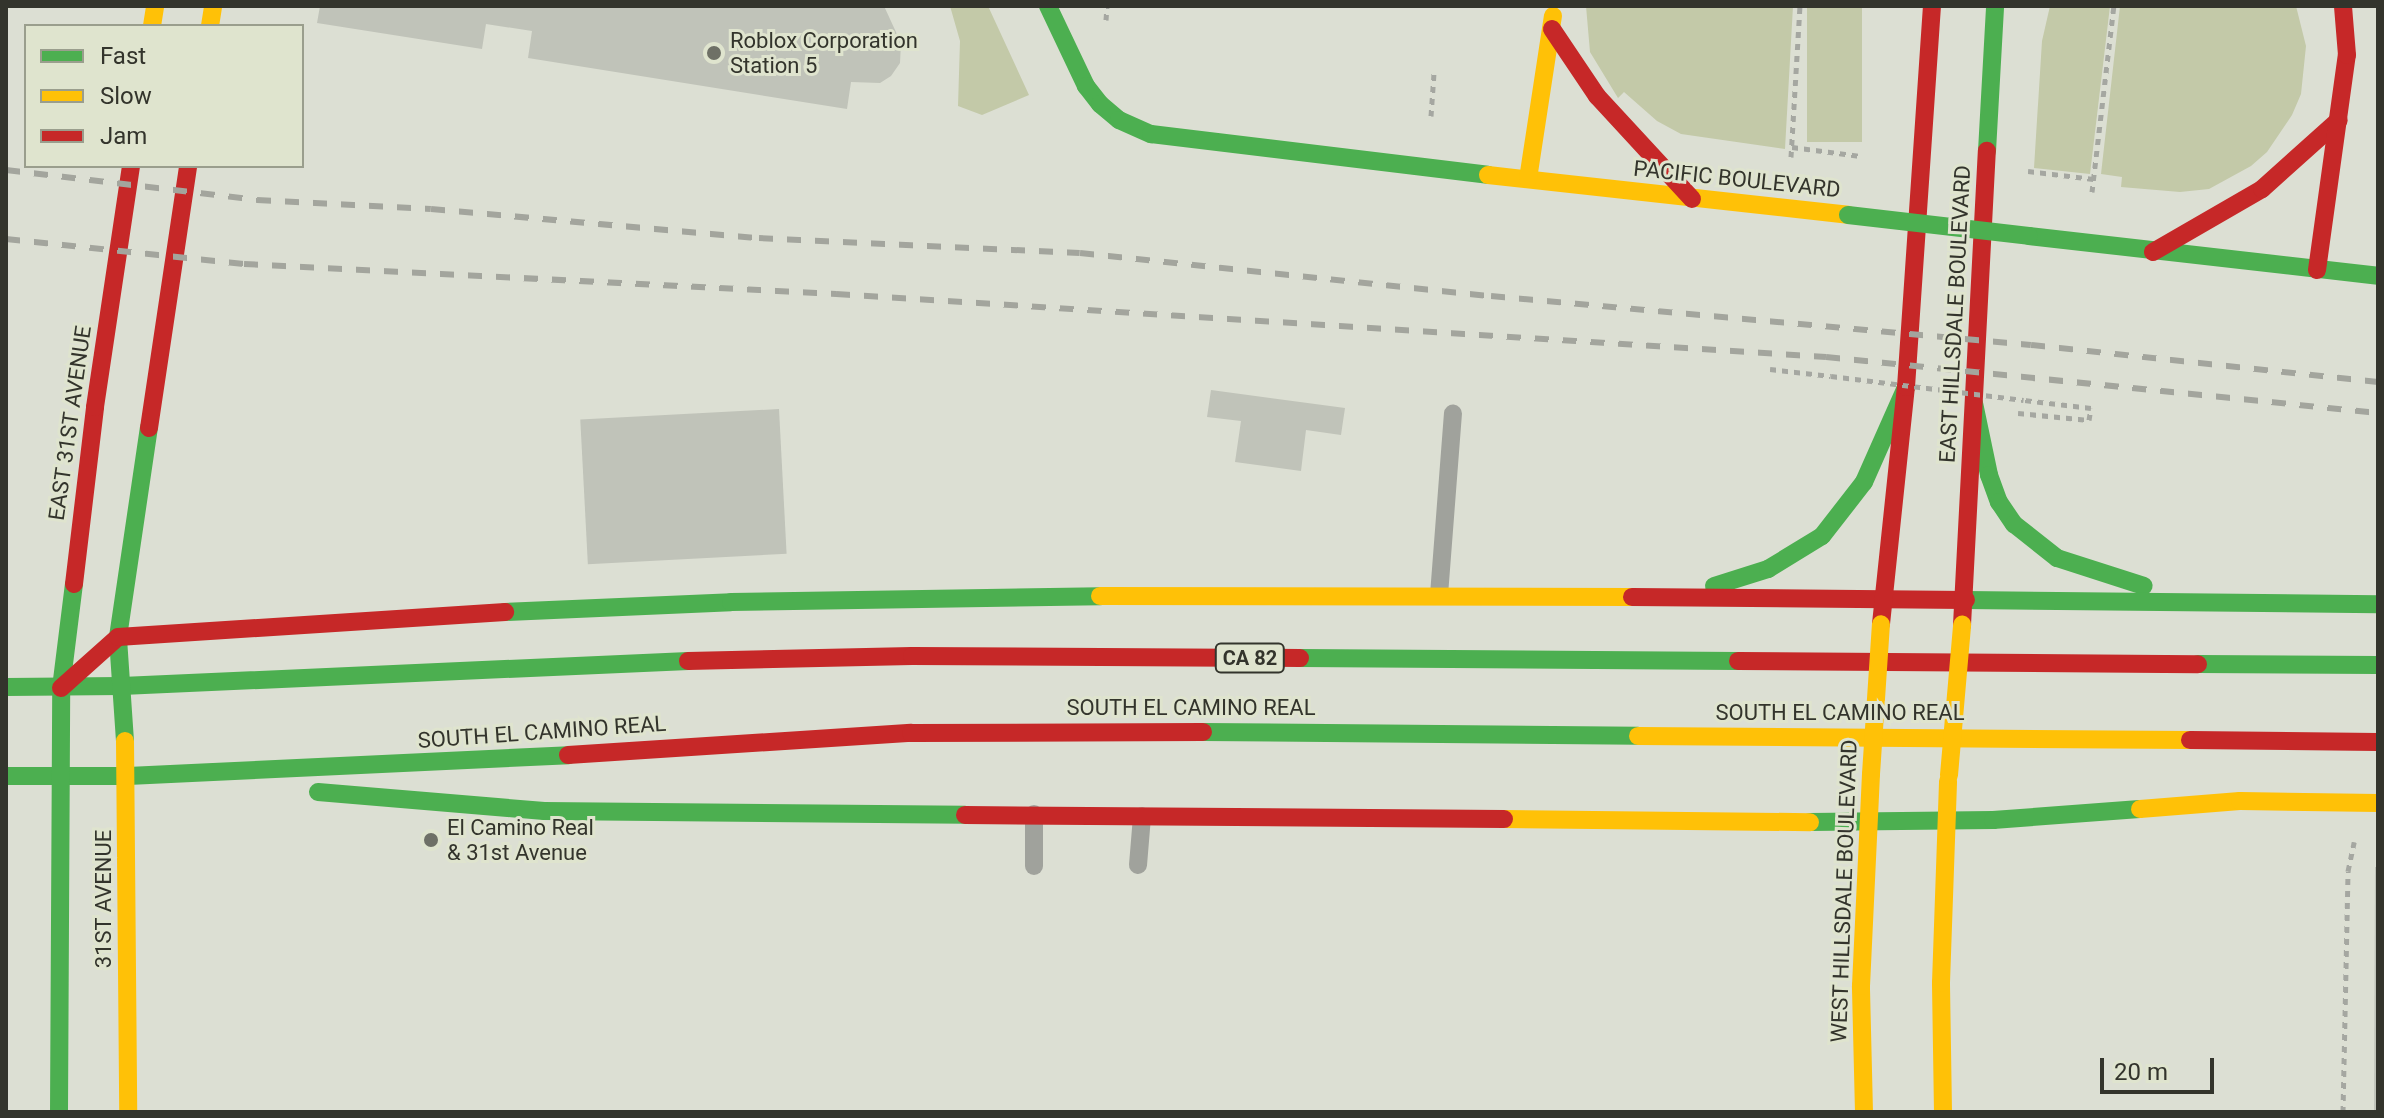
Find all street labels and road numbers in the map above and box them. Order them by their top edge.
street label: PACIFIC BOULEVARD [1632,155,1842,203]
street label: EAST HILLSDALE BOULEVARD [1934,164,1976,464]
street label: EAST 31ST AVENUE [43,323,97,523]
road number: CA 82 [1214,642,1286,674]
street label: SOUTH EL CAMINO REAL [1067,695,1315,721]
street label: SOUTH EL CAMINO REAL [1716,700,1964,726]
street label: SOUTH EL CAMINO REAL [417,710,667,754]
street label: WEST HILLSDALE BOULEVARD [1826,739,1862,1043]
street label: 31ST AVENUE [91,830,117,968]

